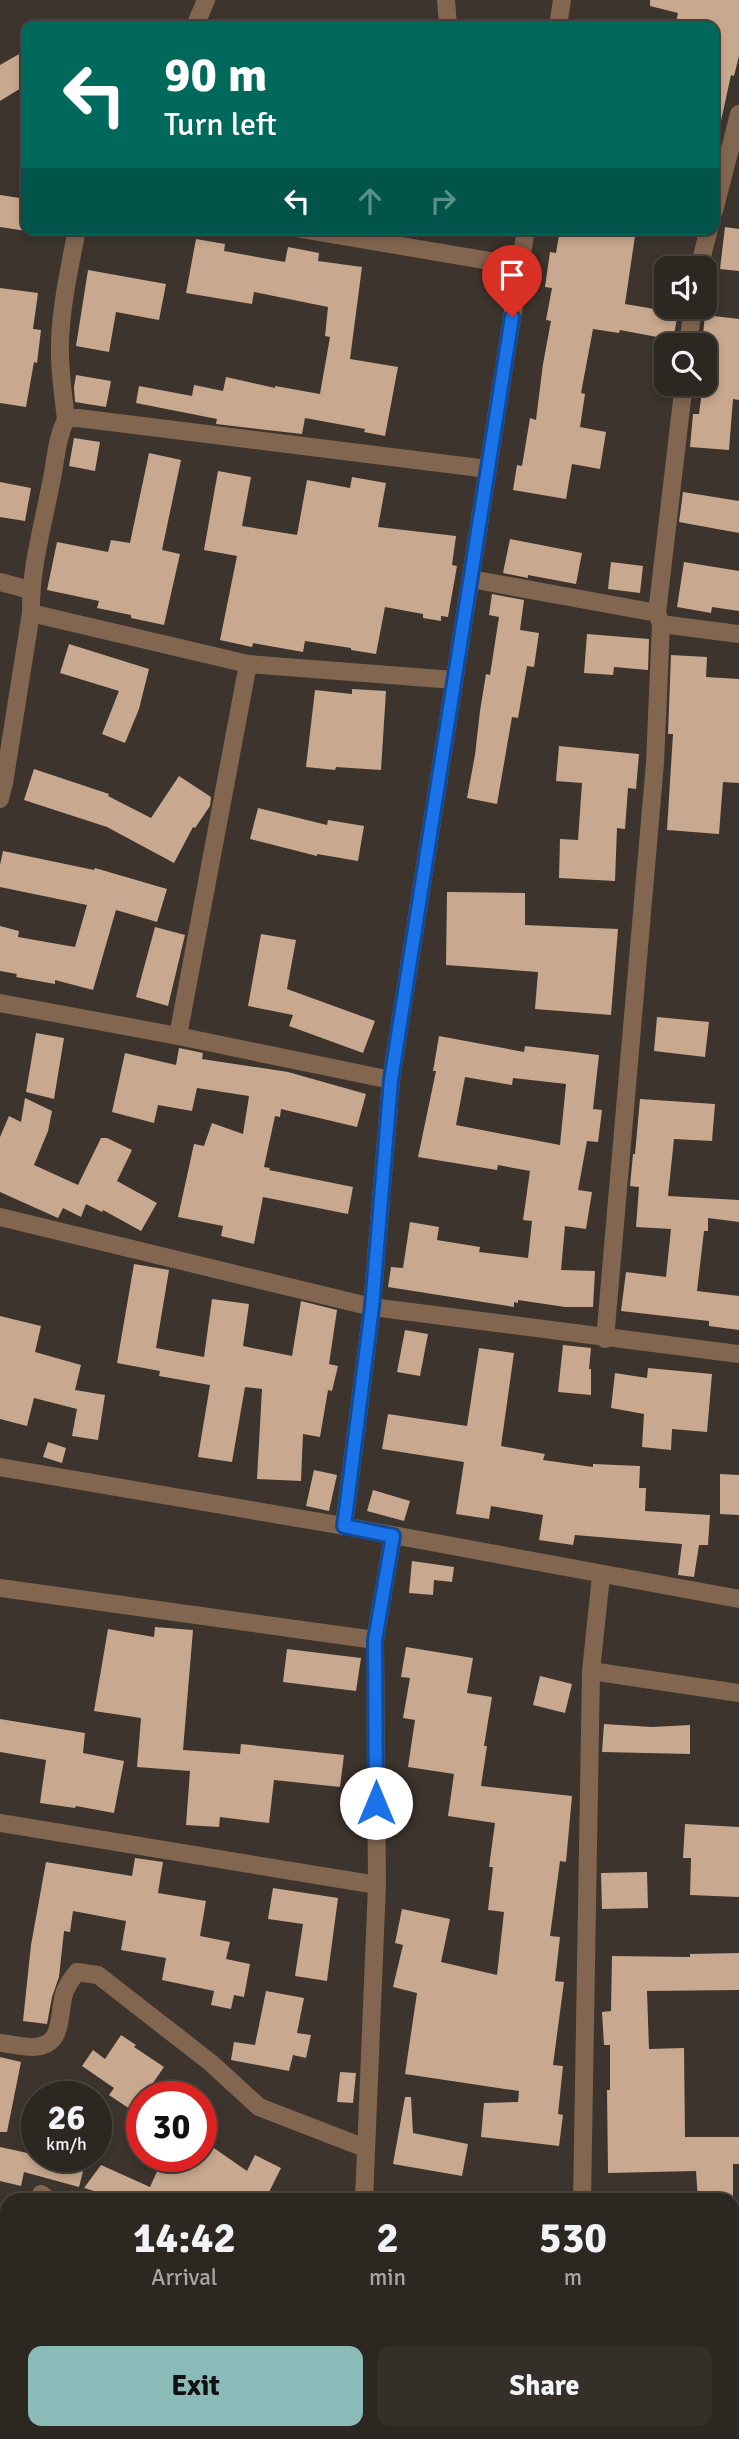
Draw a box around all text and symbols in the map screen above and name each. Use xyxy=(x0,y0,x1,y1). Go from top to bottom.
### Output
text: 90 m xyxy=(164,45,267,105)
icon: left xyxy=(49,49,140,140)
text: Turn left xyxy=(164,105,277,144)
icon: left xyxy=(278,182,316,220)
icon: ahead xyxy=(351,182,389,220)
icon: right xyxy=(424,182,462,220)
pin xyxy=(482,245,542,317)
icon: arrive xyxy=(493,256,531,294)
map controls xyxy=(654,256,717,396)
button: sound xyxy=(654,256,717,319)
button: search xyxy=(654,333,717,396)
position arrow xyxy=(339,1766,413,1840)
speed limit sign: 30 xyxy=(126,2081,217,2172)
text: 26 xyxy=(48,2096,85,2139)
text: km/h xyxy=(46,2133,87,2155)
text: 14:42 xyxy=(133,2213,236,2264)
text: 2 xyxy=(376,2213,399,2264)
text: 530 xyxy=(539,2213,607,2264)
text: Arrival xyxy=(151,2263,218,2292)
text: min xyxy=(369,2263,406,2292)
text: m xyxy=(564,2263,582,2292)
button: Exit xyxy=(28,2346,363,2426)
button: Share xyxy=(377,2346,712,2426)

